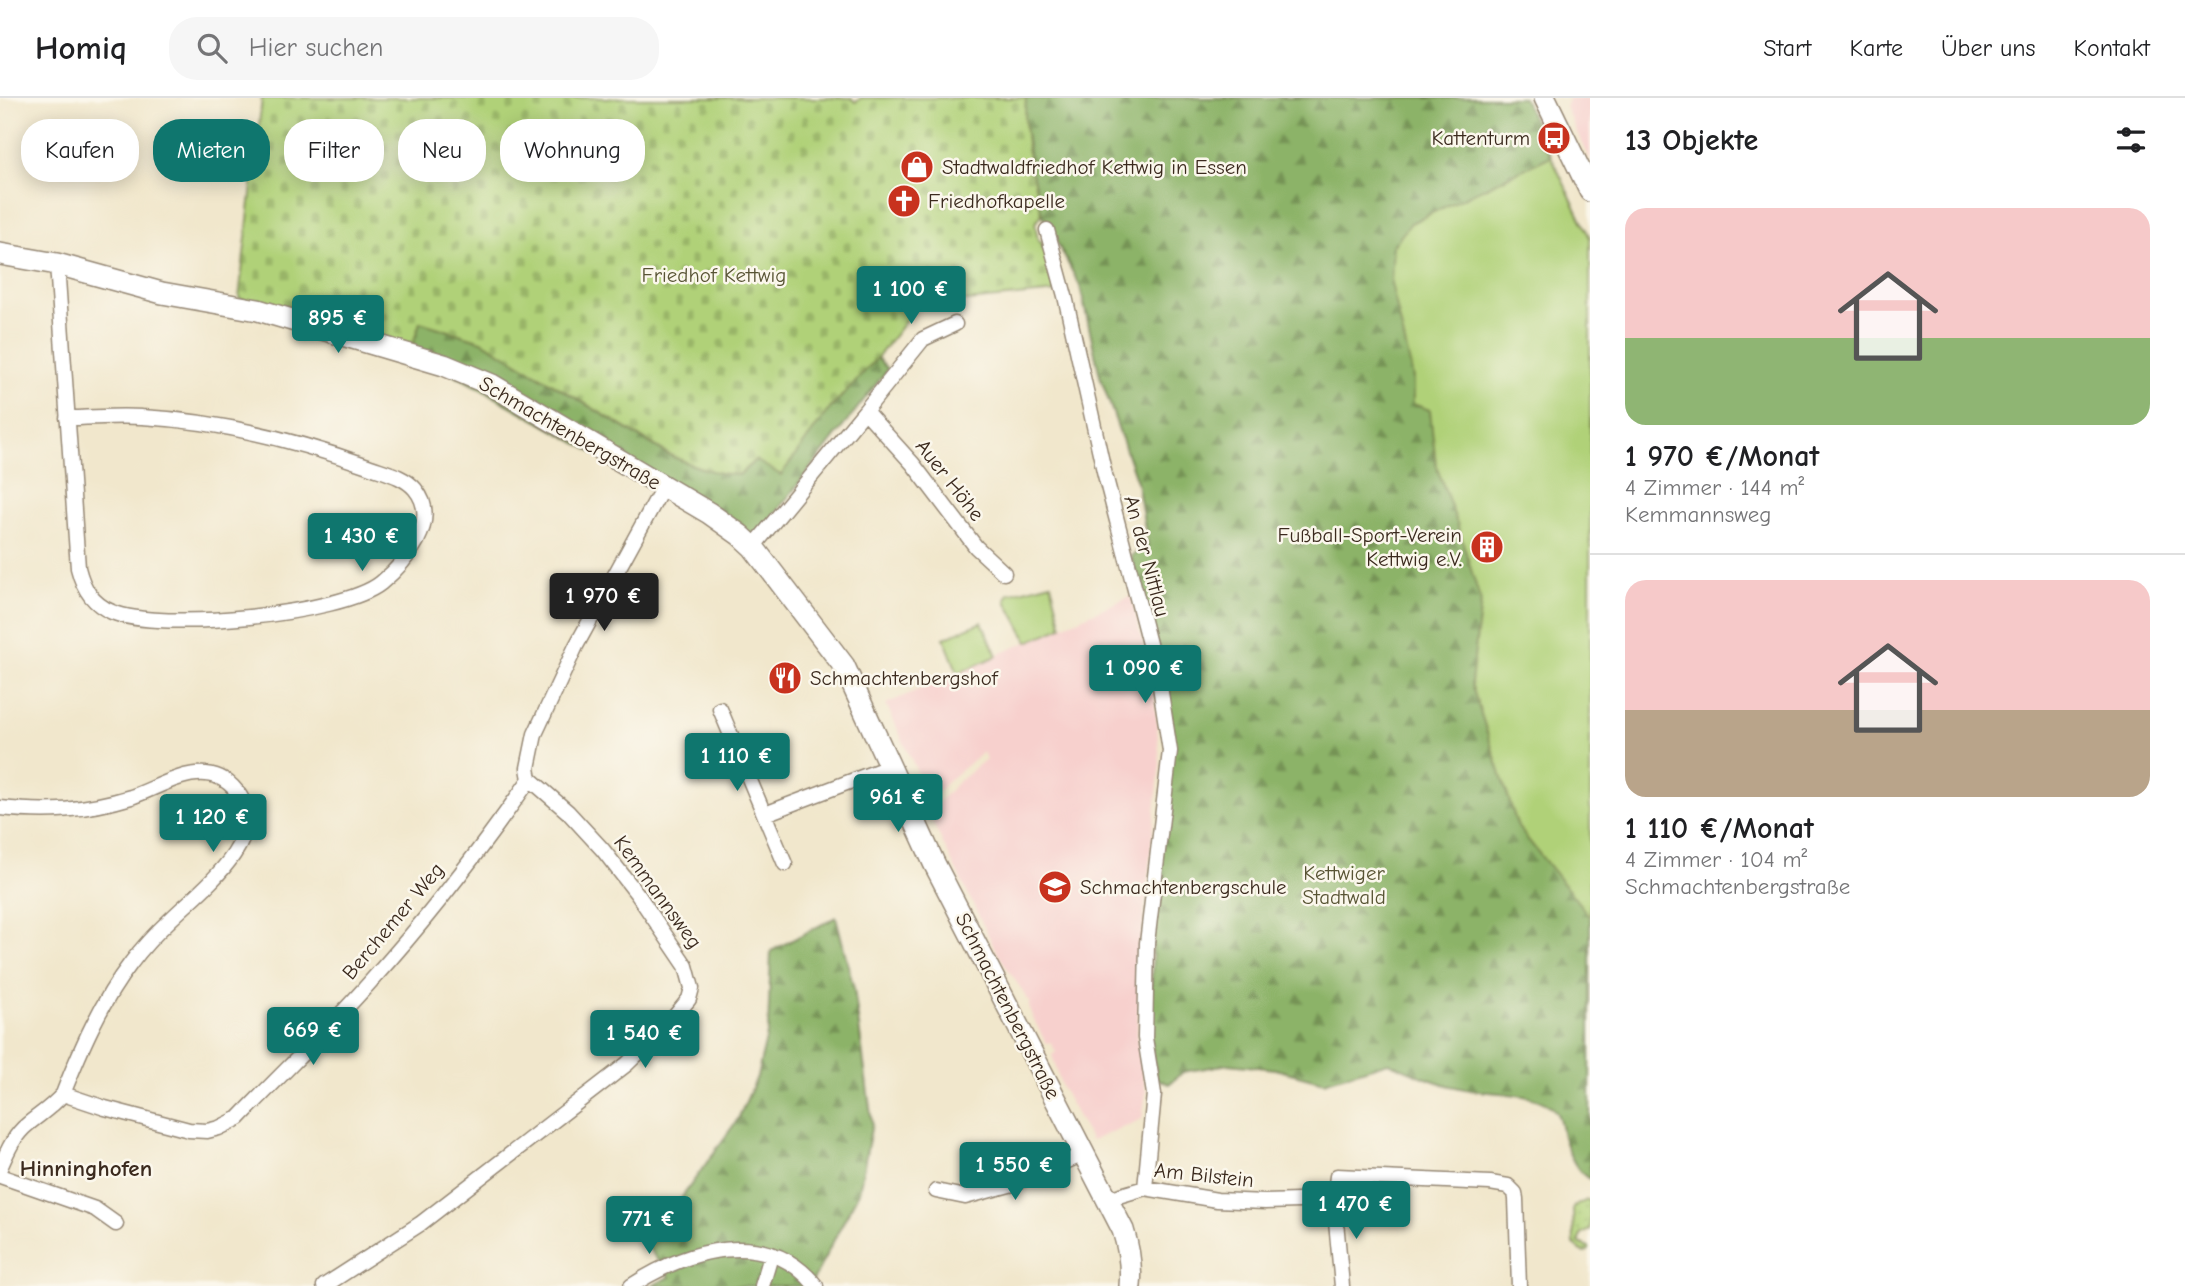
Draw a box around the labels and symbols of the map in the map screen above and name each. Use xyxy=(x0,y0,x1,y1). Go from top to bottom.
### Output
bus stop icon: Kattenturm xyxy=(1535,119,1573,157)
place label: Kattenturm xyxy=(1431,126,1530,150)
shop icon: Stadtwaldfriedhof Kettwig in Essen xyxy=(898,148,936,186)
place label: Stadtwaldfriedhof Kettwig in Essen xyxy=(942,155,1247,179)
church icon: Friedhofkapelle xyxy=(885,182,923,220)
place label: Friedhofkapelle xyxy=(928,189,1065,213)
park label: Friedhof Kettwig xyxy=(642,263,786,287)
pin: 1 100 € xyxy=(846,266,976,326)
pin: 895 € xyxy=(289,296,387,355)
street label: Schmachtenbergstraße xyxy=(475,371,665,495)
street label: Auer Höhe xyxy=(911,434,989,526)
street label: An der Nittlau xyxy=(1119,493,1175,619)
pin: 1 430 € xyxy=(297,514,427,573)
place label: Fußball-Sport-Verein Kettwig e.V. xyxy=(1277,523,1462,571)
building icon: Fußball-Sport-Verein Kettwig e.V. xyxy=(1468,528,1506,566)
pin: 1 970 € xyxy=(539,574,669,633)
pin: 1 090 € xyxy=(1080,646,1210,705)
restaurant icon: Schmachtenbergshof xyxy=(766,659,804,697)
place label: Schmachtenbergshof xyxy=(810,666,999,690)
pin: 1 110 € xyxy=(672,734,802,793)
pin: 961 € xyxy=(849,774,947,834)
pin: 1 120 € xyxy=(148,794,278,854)
street label: Kemmannsweg xyxy=(609,831,707,953)
street label: Berchemer Weg xyxy=(337,858,449,984)
park label: Kettwiger Stadtwald xyxy=(1302,861,1386,909)
school or university icon: Schmachtenbergschule xyxy=(1036,868,1074,906)
place label: Schmachtenbergschule xyxy=(1080,875,1287,899)
street label: Schmachtenbergstraße xyxy=(951,909,1065,1103)
pin: 669 € xyxy=(264,1007,362,1067)
pin: 1 540 € xyxy=(580,1010,710,1070)
pin: 1 550 € xyxy=(950,1142,1080,1202)
district label: Hinninghofen xyxy=(20,1155,152,1182)
street label: Am Bilstein xyxy=(1153,1158,1255,1192)
pin: 1 470 € xyxy=(1291,1182,1421,1241)
pin: 771 € xyxy=(600,1196,698,1256)

